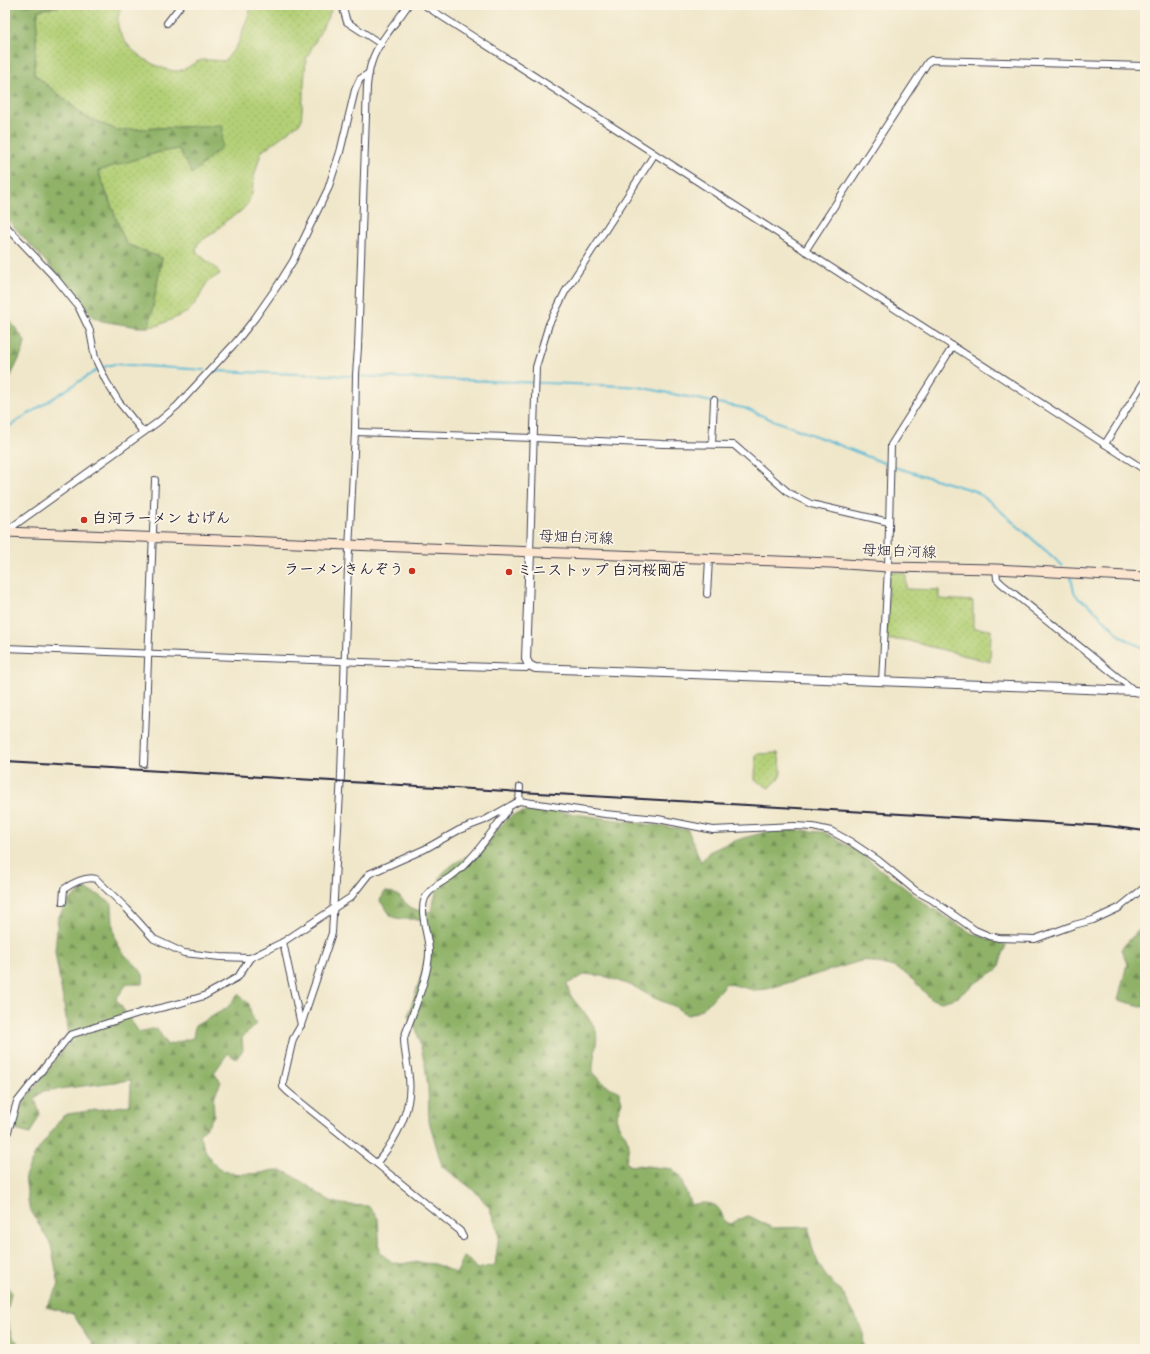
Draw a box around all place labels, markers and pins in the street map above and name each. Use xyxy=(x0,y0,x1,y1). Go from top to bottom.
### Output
place label: 白河ラーメン むげん xyxy=(92,510,231,529)
marker: 白河ラーメン むげん xyxy=(79,515,89,525)
place label: ラーメンきんぞう xyxy=(284,562,404,580)
place label: ミニストップ 白河桜岡店 xyxy=(517,562,687,581)
marker: ラーメンきんぞう xyxy=(407,566,417,576)
marker: ミニストップ 白河桜岡店 xyxy=(504,567,514,577)

